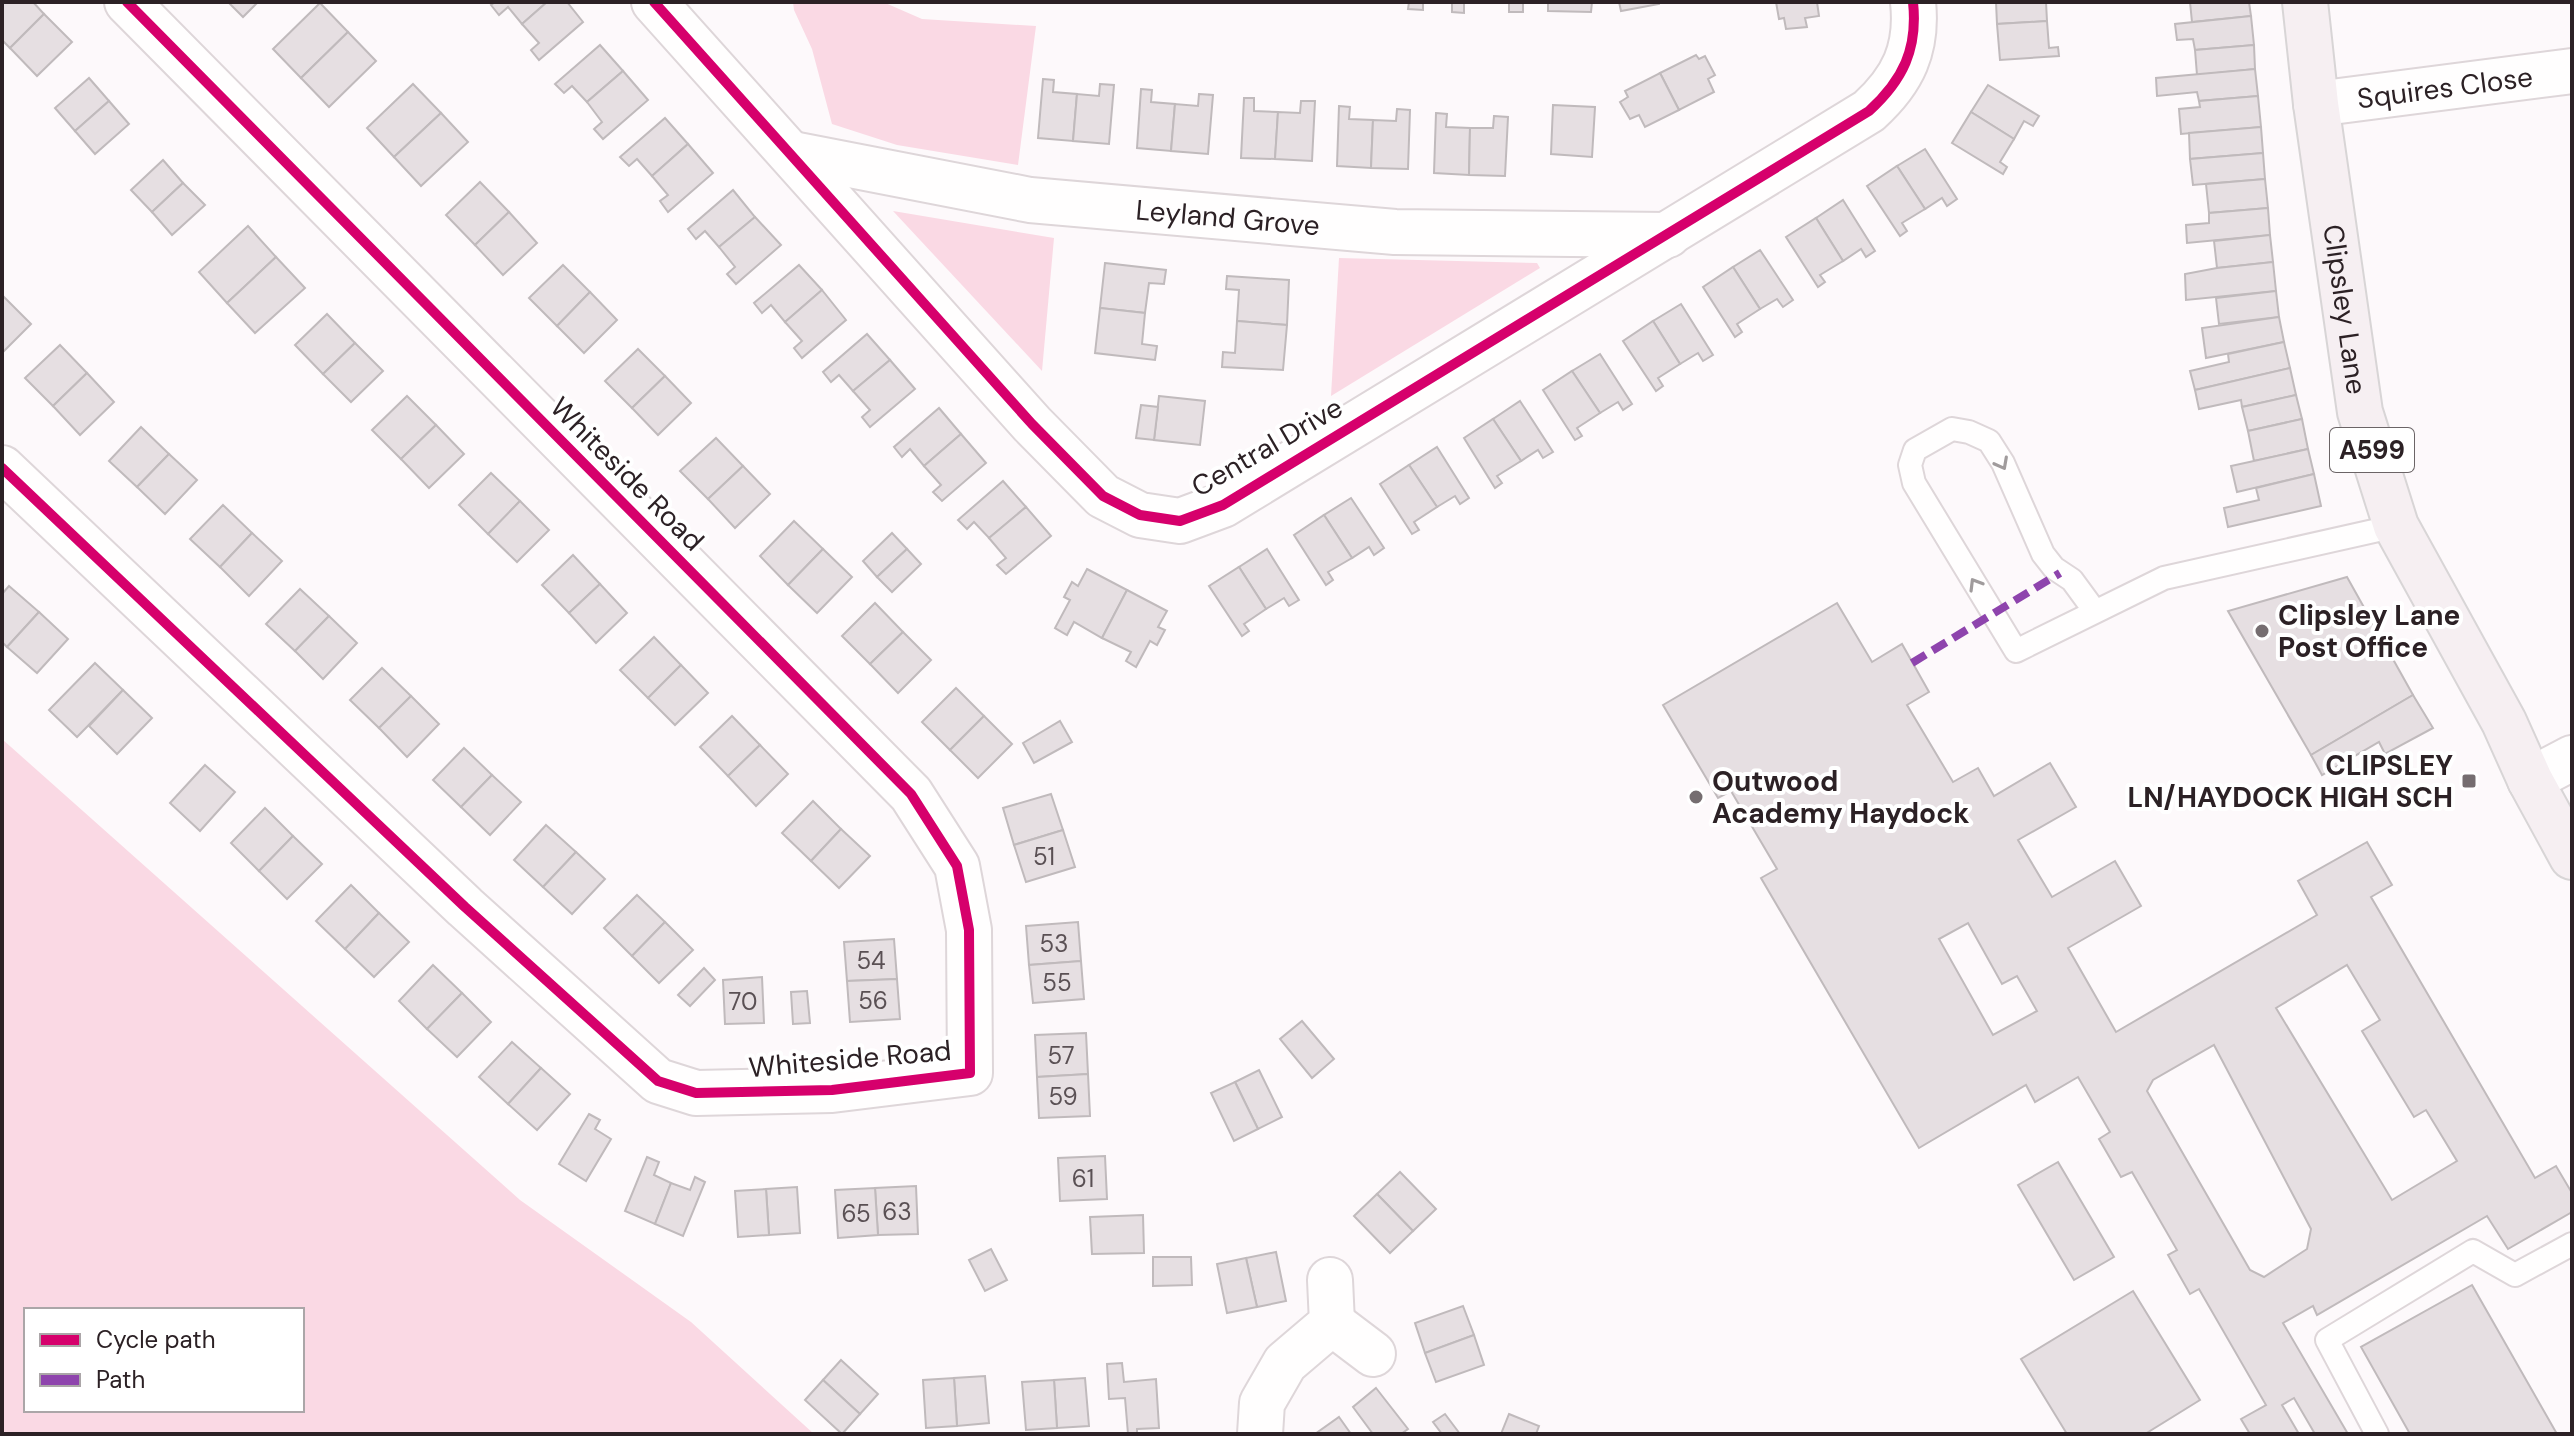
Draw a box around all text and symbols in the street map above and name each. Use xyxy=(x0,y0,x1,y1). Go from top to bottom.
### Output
street label: Squires Close xyxy=(2355,58,2535,117)
street label: Leyland Grove xyxy=(1134,191,1321,244)
street label: Clipsley Lane xyxy=(2315,222,2376,397)
street label: Whiteside Road xyxy=(542,389,712,559)
street label: Central Drive xyxy=(1185,389,1349,505)
road number: A599 xyxy=(2330,428,2414,472)
one-way arrow xyxy=(1992,455,2007,470)
one-way arrow xyxy=(1970,578,1985,593)
place label: Clipsley Lane Post Office xyxy=(2278,597,2460,666)
marker: Clipsley Lane Post Office xyxy=(2253,622,2271,640)
place label: CLIPSLEY LN/HAYDOCK HIGH SCH xyxy=(2128,747,2453,816)
place label: Outwood Academy Haydock xyxy=(1712,763,1969,832)
marker: CLIPSLEY LN/HAYDOCK HIGH SCH xyxy=(2460,772,2478,790)
marker: Outwood Academy Haydock xyxy=(1687,788,1705,806)
house number: 51 xyxy=(1033,841,1055,872)
house number: 53 xyxy=(1040,928,1068,959)
house number: 54 xyxy=(856,945,886,976)
house number: 55 xyxy=(1042,967,1072,998)
house number: 56 xyxy=(858,985,888,1016)
house number: 70 xyxy=(729,986,757,1017)
street label: Whiteside Road xyxy=(747,1032,953,1086)
house number: 57 xyxy=(1047,1040,1075,1071)
house number: 59 xyxy=(1048,1081,1078,1112)
house number: 61 xyxy=(1072,1163,1094,1194)
house number: 63 xyxy=(882,1196,912,1227)
house number: 65 xyxy=(841,1198,871,1229)
legend xyxy=(24,1308,304,1412)
text: Cycle path xyxy=(96,1324,215,1355)
text: Path xyxy=(96,1364,145,1395)

